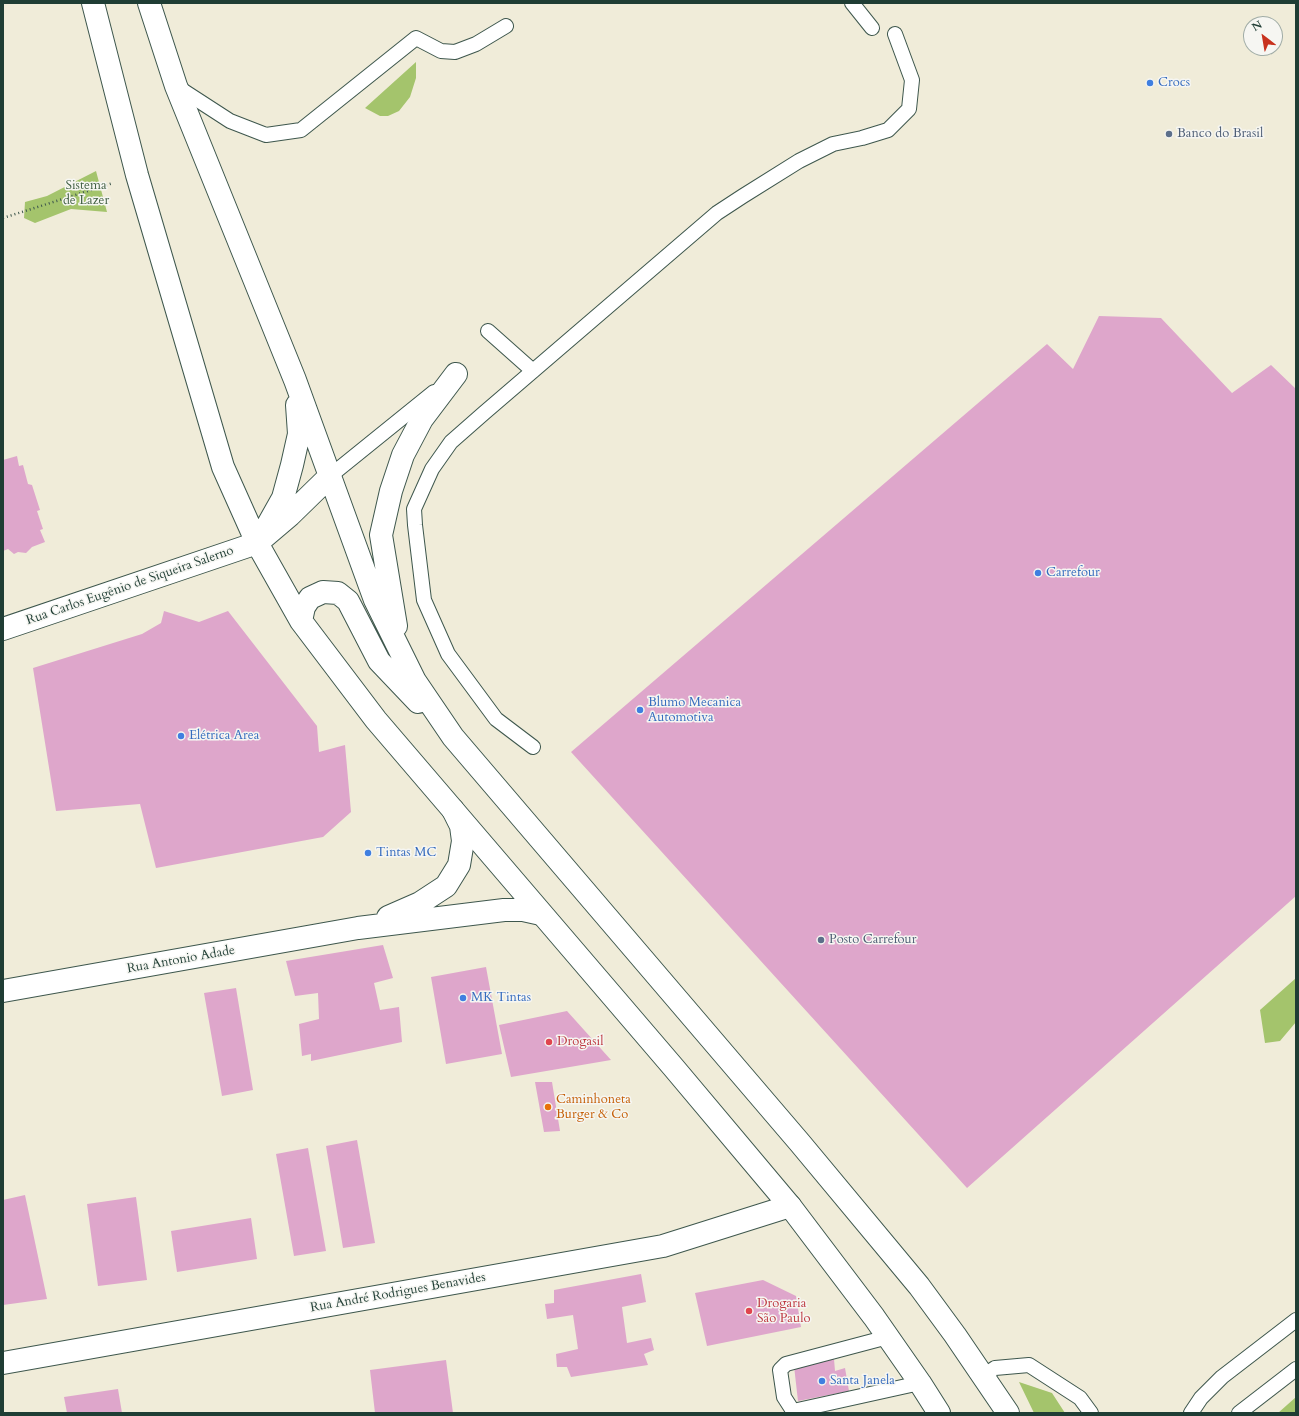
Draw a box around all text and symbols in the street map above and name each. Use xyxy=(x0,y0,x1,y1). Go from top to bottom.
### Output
north arrow xyxy=(1243,16,1283,56)
text: N xyxy=(1249,17,1265,35)
place label: Crocs xyxy=(1158,75,1190,91)
marker: Crocs xyxy=(1145,78,1155,88)
place label: Banco do Brasil xyxy=(1177,126,1263,142)
marker: Banco do Brasil xyxy=(1164,129,1174,139)
park label: Sistema de Lazer xyxy=(63,178,109,209)
street label: Rua Carlos Eugênio de Siqueira Salerno xyxy=(24,543,236,629)
place label: Carrefour xyxy=(1046,565,1100,581)
marker: Carrefour xyxy=(1033,568,1043,578)
place label: Blumo Mecanica Automotiva xyxy=(648,695,741,726)
marker: Blumo Mecanica Automotiva xyxy=(635,705,645,715)
place label: Elétrica Area xyxy=(189,728,259,744)
marker: Elétrica Area xyxy=(176,731,186,741)
place label: Tintas MC xyxy=(376,845,436,861)
marker: Tintas MC xyxy=(363,848,373,858)
place label: Posto Carrefour xyxy=(829,932,916,948)
marker: Posto Carrefour xyxy=(816,935,826,945)
street label: Rua Antonio Adade xyxy=(126,943,236,977)
place label: MK Tintas xyxy=(471,990,531,1006)
marker: MK Tintas xyxy=(458,993,468,1003)
place label: Drogasil xyxy=(557,1034,604,1050)
marker: Drogasil xyxy=(544,1037,554,1047)
place label: Caminhoneta Burger & Co xyxy=(556,1092,631,1123)
marker: Caminhoneta Burger & Co xyxy=(543,1102,553,1112)
street label: Rua André Rodrigues Benavides xyxy=(309,1270,487,1316)
place label: Drogaria São Paulo xyxy=(757,1296,810,1327)
marker: Drogaria São Paulo xyxy=(744,1306,754,1316)
place label: Santa Janela xyxy=(830,1373,895,1389)
marker: Santa Janela xyxy=(817,1376,827,1386)

